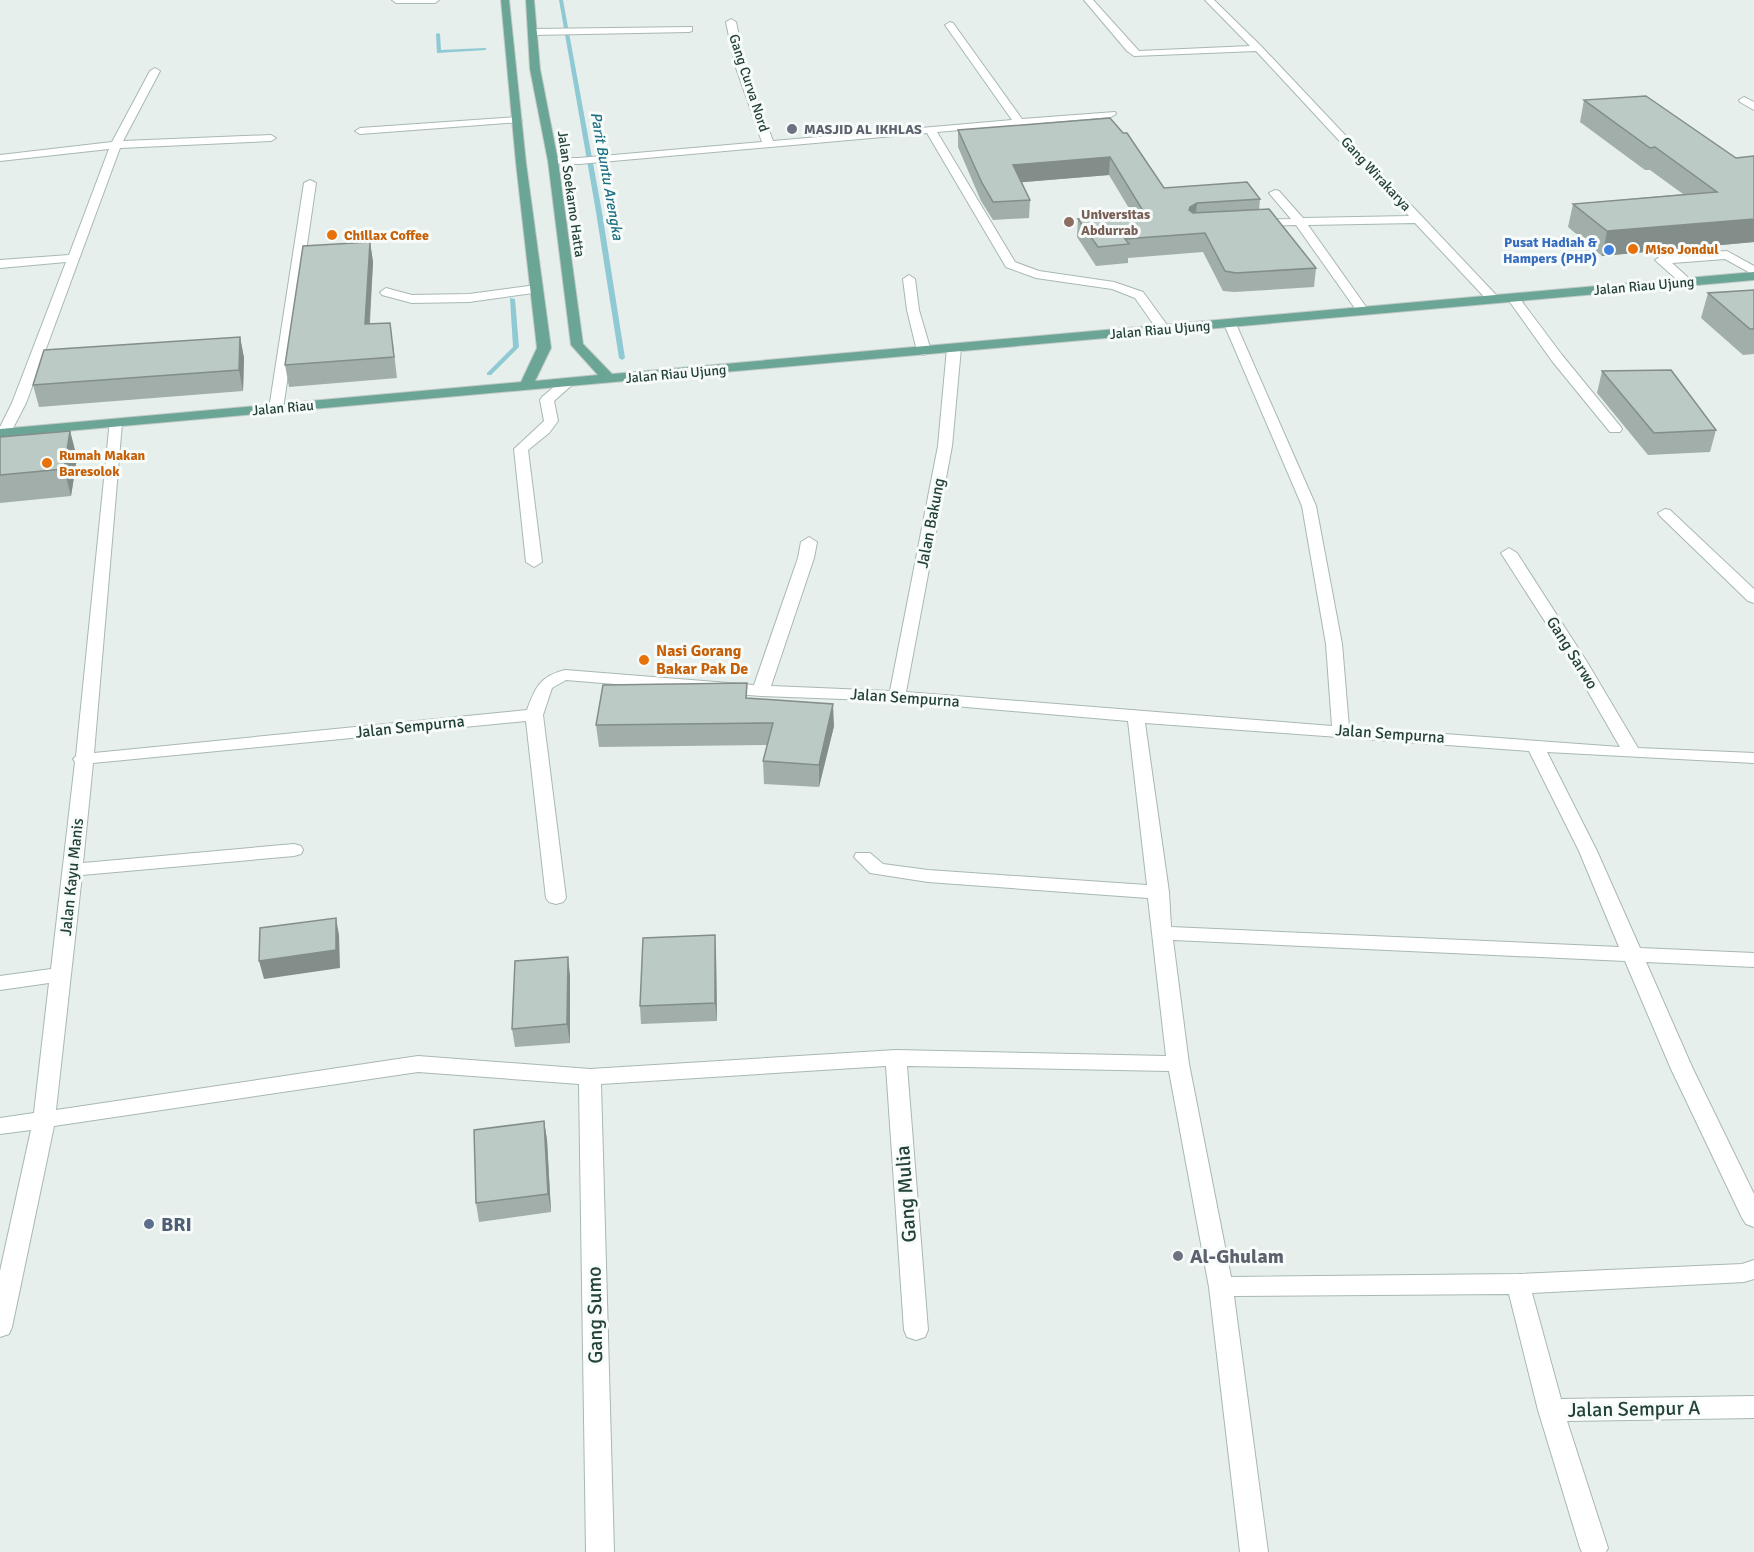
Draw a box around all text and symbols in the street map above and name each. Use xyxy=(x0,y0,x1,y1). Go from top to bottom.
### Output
street label: Gang Curva Nord xyxy=(725,32,773,134)
water label: Parit Buntu Arengka xyxy=(587,111,627,242)
place label: MASJID AL IKHLAS xyxy=(804,121,922,138)
marker: MASJID AL IKHLAS xyxy=(785,122,799,136)
street label: Jalan Soekarno Hatta xyxy=(554,130,588,258)
street label: Gang Wirakarya xyxy=(1337,133,1415,215)
place label: Universitas Abdurrab xyxy=(1081,206,1150,239)
marker: Universitas Abdurrab xyxy=(1062,215,1076,229)
place label: Chillax Coffee xyxy=(344,227,429,244)
marker: Chillax Coffee xyxy=(325,228,339,242)
place label: Pusat Hadiah & Hampers (PHP) xyxy=(1503,234,1598,267)
place label: Miso Jondul xyxy=(1645,241,1719,258)
marker: Miso Jondul xyxy=(1626,242,1640,256)
marker: Pusat Hadiah & Hampers (PHP) xyxy=(1602,243,1616,257)
street label: Jalan Riau Ujung xyxy=(1593,273,1695,299)
street label: Jalan Riau Ujung xyxy=(1109,317,1211,343)
street label: Jalan Riau Ujung xyxy=(625,361,727,387)
street label: Jalan Riau xyxy=(251,397,315,419)
place label: Rumah Makan Baresolok xyxy=(59,447,146,480)
marker: Rumah Makan Baresolok xyxy=(40,456,54,470)
street label: Jalan Bakung xyxy=(912,476,950,570)
street label: Gang Sarwo xyxy=(1542,613,1602,693)
place label: Nasi Gorang Bakar Pak De xyxy=(656,641,748,679)
marker: Nasi Gorang Bakar Pak De xyxy=(637,653,651,667)
street label: Jalan Sempurna xyxy=(850,684,960,712)
street label: Jalan Sempurna xyxy=(354,711,466,743)
street label: Jalan Sempurna xyxy=(1335,720,1445,748)
street label: Jalan Kayu Manis xyxy=(56,817,88,937)
street label: Gang Mulia xyxy=(890,1145,922,1243)
place label: BRI xyxy=(161,1212,192,1237)
marker: BRI xyxy=(142,1217,156,1231)
place label: Al-Ghulam xyxy=(1190,1244,1284,1269)
marker: Al-Ghulam xyxy=(1171,1249,1185,1263)
street label: Gang Sumo xyxy=(582,1266,608,1364)
street label: Jalan Sempur A xyxy=(1568,1395,1700,1423)

